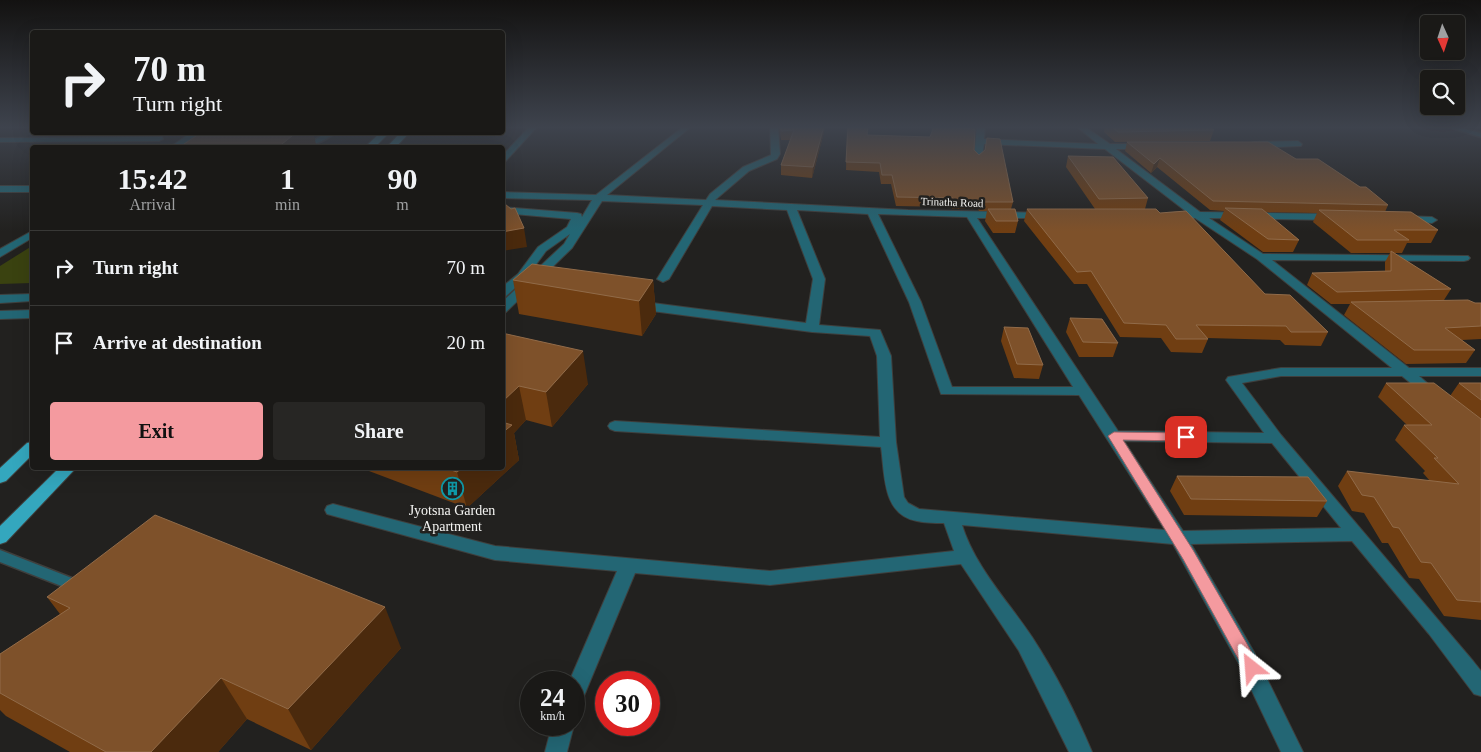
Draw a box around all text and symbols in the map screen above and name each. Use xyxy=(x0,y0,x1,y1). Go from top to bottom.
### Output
north arrow xyxy=(1420,15,1465,60)
map controls xyxy=(1420,15,1465,115)
icon: right xyxy=(50,50,115,115)
text: 70 m xyxy=(133,50,206,89)
button: search xyxy=(1420,70,1465,115)
text: Turn right xyxy=(133,91,222,116)
text: 15:42 xyxy=(118,162,188,195)
text: 1 xyxy=(280,162,295,195)
text: 90 xyxy=(387,162,417,195)
street label: Trinatha Road xyxy=(920,195,984,209)
text: Arrival xyxy=(129,196,176,213)
text: min xyxy=(275,196,300,213)
text: m xyxy=(396,196,409,213)
icon: right xyxy=(50,254,78,282)
text: Turn right xyxy=(93,257,178,278)
text: 70 m xyxy=(446,257,485,278)
icon: arrive xyxy=(50,329,78,357)
text: Arrive at destination xyxy=(93,332,262,353)
text: 20 m xyxy=(446,332,485,353)
button: Exit xyxy=(50,402,263,460)
button: Share xyxy=(273,402,485,460)
pin xyxy=(1165,416,1207,458)
icon: arrive xyxy=(1172,423,1200,451)
building icon: Jyotsna Garden Apartment xyxy=(440,476,464,500)
place label: Jyotsna Garden Apartment xyxy=(409,503,495,534)
position arrow xyxy=(1225,641,1277,693)
speed limit sign: 30 xyxy=(595,671,660,736)
text: 24 xyxy=(540,684,565,711)
text: km/h xyxy=(540,709,565,723)

